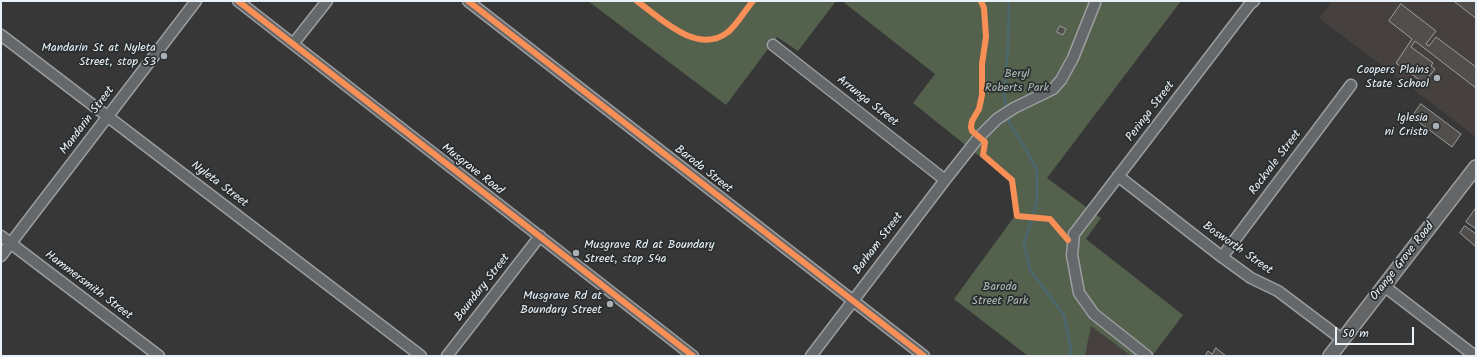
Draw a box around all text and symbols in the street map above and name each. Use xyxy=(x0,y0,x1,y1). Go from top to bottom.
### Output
place label: Mandarin St at Nyleta Street, stop 53 xyxy=(42,42,156,70)
marker: Mandarin St at Nyleta Street, stop 53 xyxy=(159,51,169,61)
place label: Coopers Plains State School xyxy=(1356,64,1429,92)
park label: Beryl Roberts Park xyxy=(985,68,1049,96)
marker: Coopers Plains State School xyxy=(1432,73,1442,83)
street label: Arrunga Street xyxy=(833,74,901,130)
street label: Peringa Street xyxy=(1124,79,1178,145)
street label: Mandarin Street xyxy=(58,84,118,158)
place label: Iglesia ni Cristo xyxy=(1385,112,1428,140)
marker: Iglesia ni Cristo xyxy=(1431,121,1441,131)
street label: Rockvale Street xyxy=(1247,128,1305,198)
street label: Musgrave Road xyxy=(438,141,506,199)
street label: Baroda Street xyxy=(671,143,735,197)
street label: Nyleta Street xyxy=(188,159,250,211)
street label: Barham Street xyxy=(851,210,907,278)
street label: Bosworth Street xyxy=(1199,220,1275,278)
street label: Orange Grove Road xyxy=(1368,220,1438,304)
place label: Musgrave Rd at Boundary Street, stop 54a xyxy=(584,239,714,267)
street label: Hammersmith Street xyxy=(41,248,135,324)
marker: Musgrave Rd at Boundary Street, stop 54a xyxy=(571,248,581,258)
street label: Boundary Street xyxy=(452,251,514,325)
park label: Baroda Street Park xyxy=(972,281,1028,309)
place label: Musgrave Rd at Boundary Street xyxy=(520,290,602,318)
marker: Musgrave Rd at Boundary Street xyxy=(605,299,615,309)
scale bar xyxy=(1337,319,1416,345)
text: 50 m xyxy=(1342,324,1369,343)

